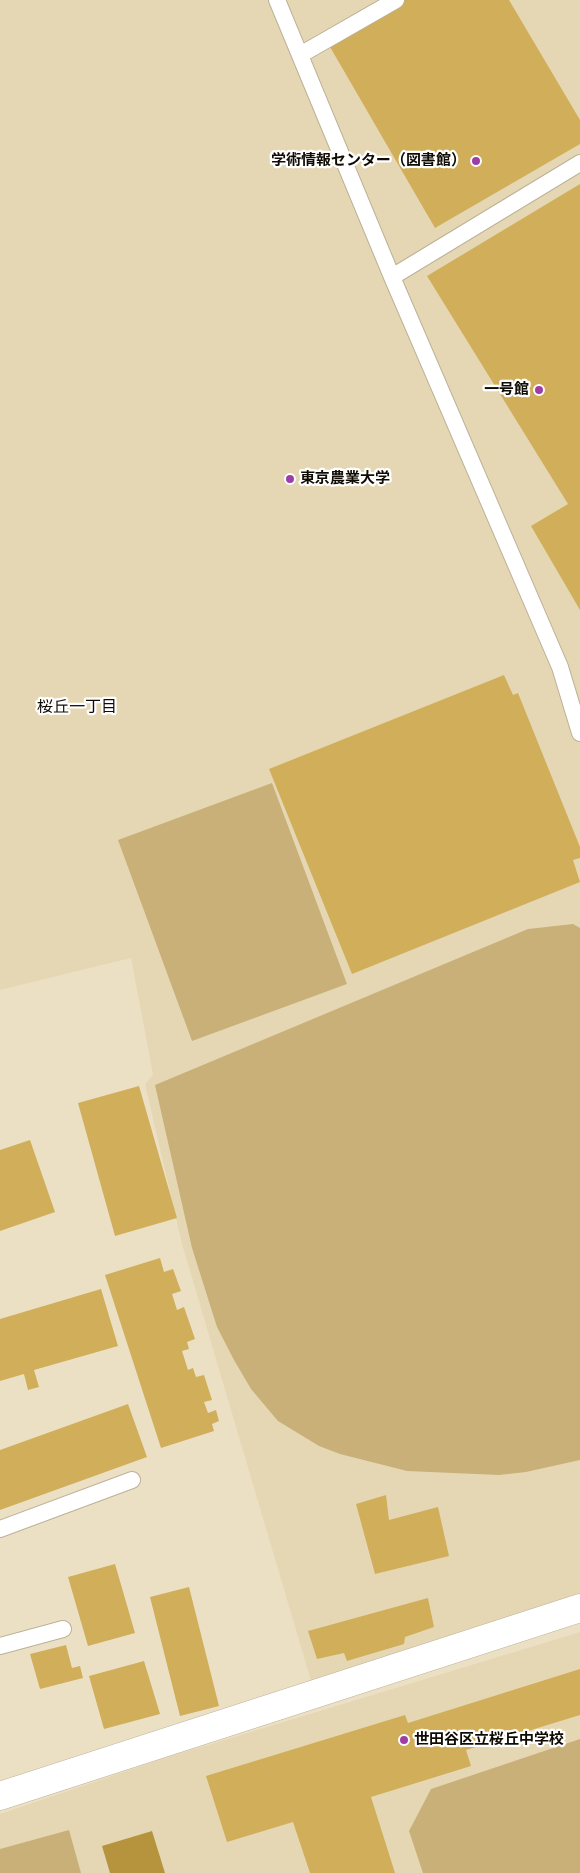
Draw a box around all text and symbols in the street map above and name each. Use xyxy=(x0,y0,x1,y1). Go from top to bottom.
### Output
place label: 学術情報センター（図書館） xyxy=(271,152,466,170)
marker: 学術情報センター（図書館） xyxy=(470,155,482,167)
place label: 一号館 xyxy=(484,381,529,399)
marker: 一号館 xyxy=(533,384,545,396)
place label: 東京農業大学 xyxy=(300,470,390,488)
marker: 東京農業大学 xyxy=(284,473,296,485)
district label: 桜丘一丁目 xyxy=(37,697,117,717)
place label: 世田谷区立桜丘中学校 xyxy=(414,1731,564,1749)
marker: 世田谷区立桜丘中学校 xyxy=(398,1734,410,1746)

